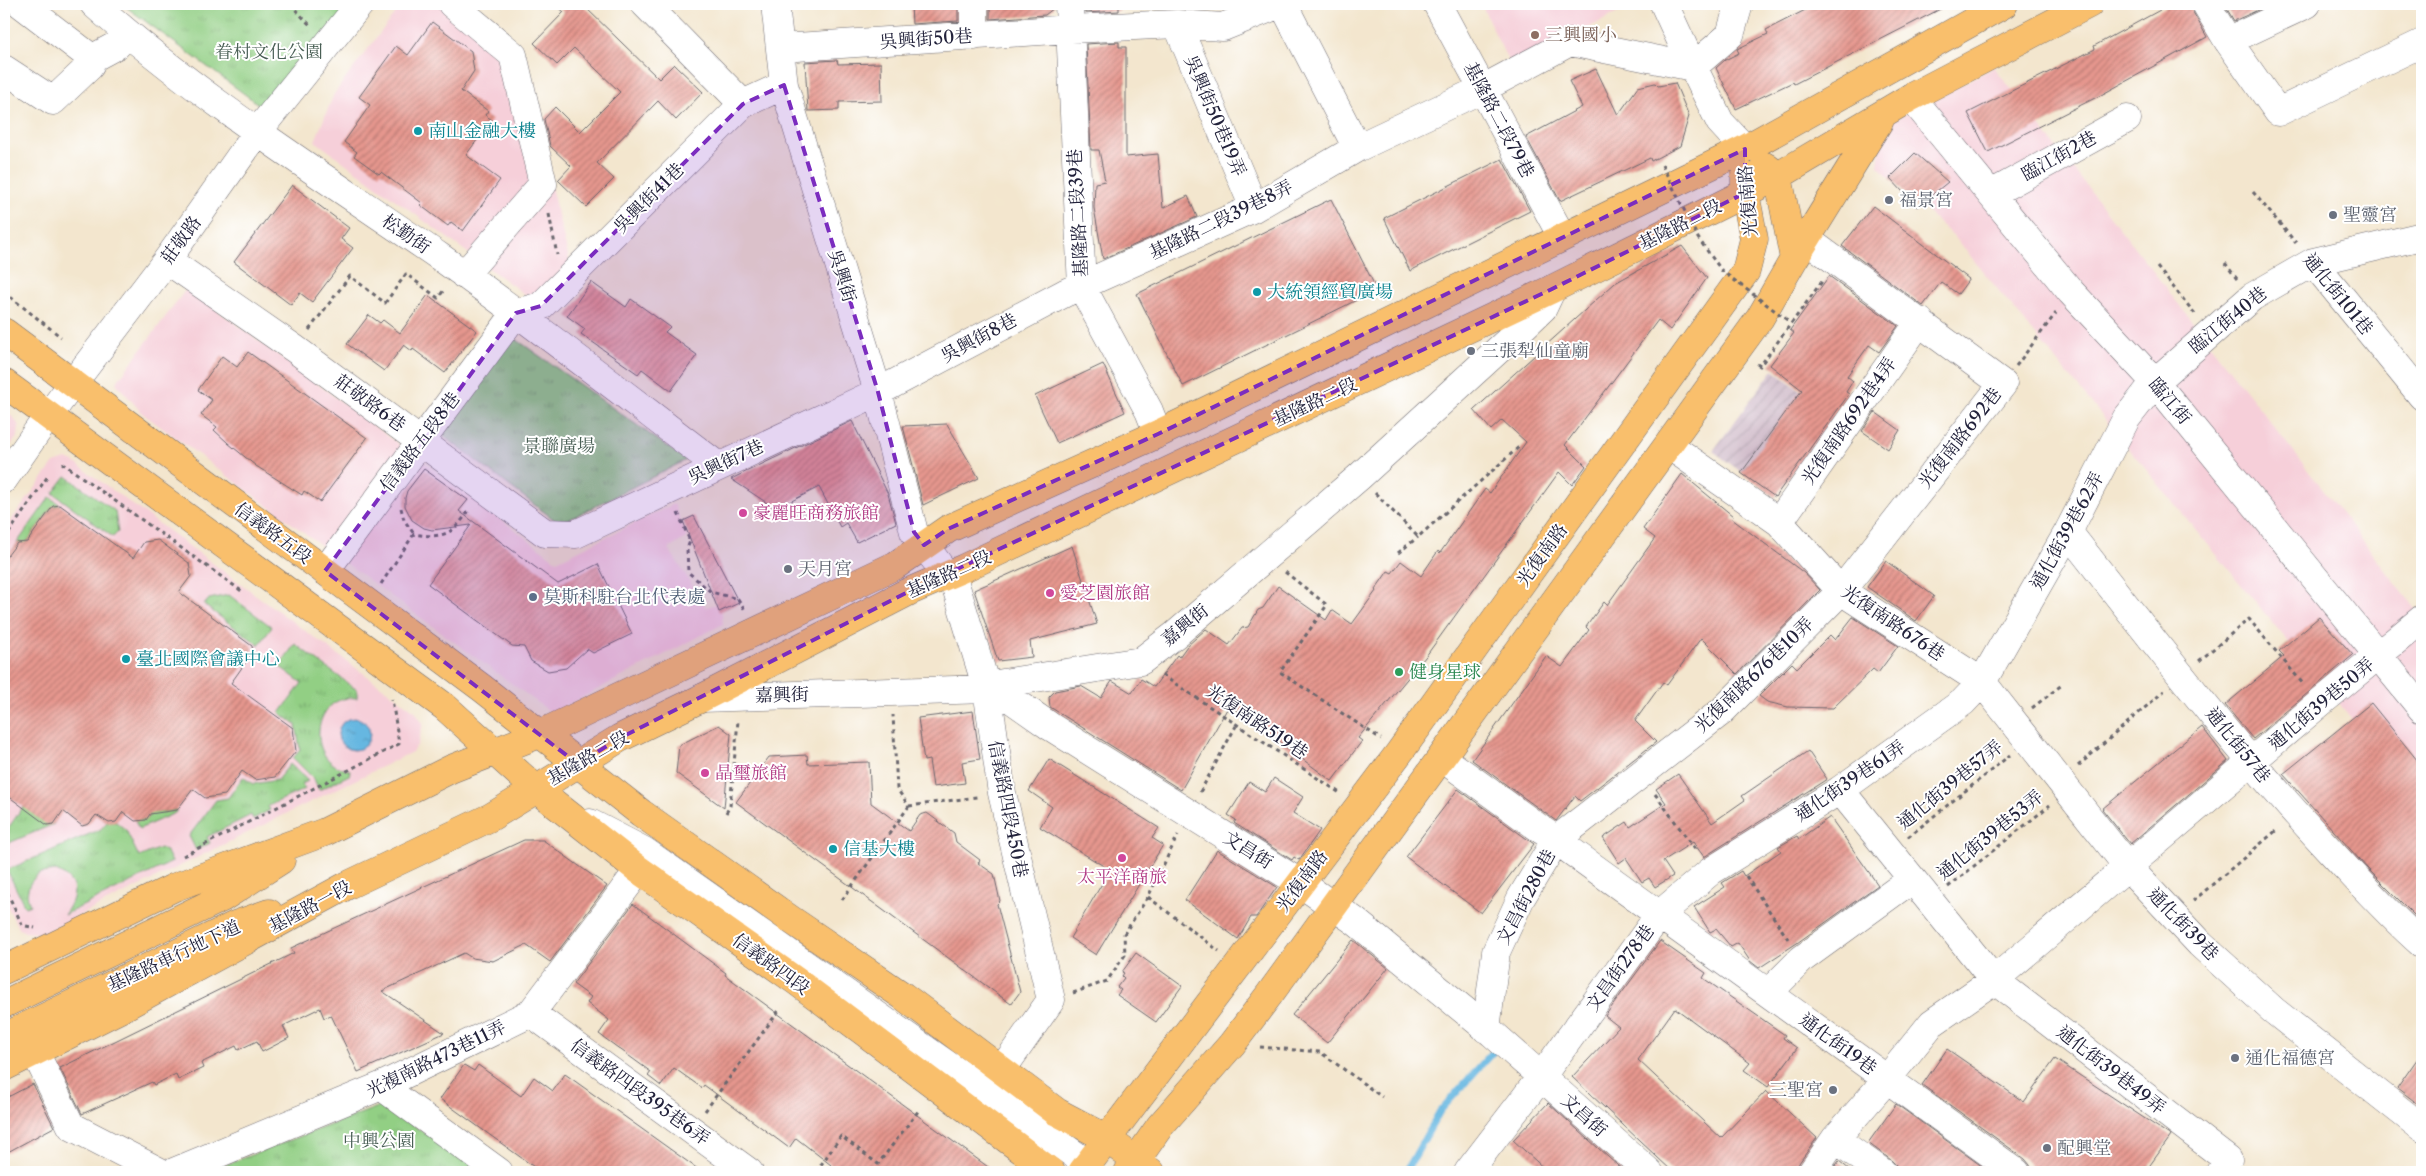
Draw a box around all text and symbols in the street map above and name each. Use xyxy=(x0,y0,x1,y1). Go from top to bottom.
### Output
place label: 三興國小 xyxy=(1545,24,1617,46)
street label: 吳興街50巷 xyxy=(879,25,973,53)
marker: 三興國小 xyxy=(1529,29,1541,41)
park label: 眷村文化公園 xyxy=(215,41,323,63)
street label: 吳興街50巷19弄 xyxy=(1180,52,1250,180)
street label: 基隆路二段79巷 xyxy=(1459,59,1539,181)
place label: 南山金融大樓 xyxy=(428,120,536,142)
marker: 南山金融大樓 xyxy=(412,125,424,137)
street label: 臨江街2巷 xyxy=(2018,126,2100,186)
street label: 基隆路二段39巷 xyxy=(1064,148,1092,278)
street label: 吳興街41巷 xyxy=(609,158,689,238)
street label: 光復南路 xyxy=(1734,164,1762,238)
street label: 基隆路二段39巷8弄 xyxy=(1146,176,1296,264)
place label: 福景宮 xyxy=(1899,189,1953,211)
marker: 福景宮 xyxy=(1883,194,1895,206)
street label: 基隆路二段 xyxy=(1635,195,1725,255)
place label: 聖靈宮 xyxy=(2343,204,2397,226)
marker: 聖靈宮 xyxy=(2327,209,2339,221)
street label: 松勤街 xyxy=(378,210,434,258)
street label: 莊敬路 xyxy=(156,212,206,268)
street label: 吳興街 xyxy=(824,247,860,305)
street label: 通化街101巷 xyxy=(2298,249,2378,339)
place label: 大統領經貿廣場 xyxy=(1267,281,1393,303)
street label: 臨江街40巷 xyxy=(2185,282,2271,358)
marker: 大統領經貿廣場 xyxy=(1251,286,1263,298)
street label: 吳興街8巷 xyxy=(937,309,1021,367)
place label: 三張犁仙童廟 xyxy=(1481,340,1589,362)
marker: 三張犁仙童廟 xyxy=(1465,345,1477,357)
street label: 光復南路692巷4弄 xyxy=(1797,353,1901,489)
street label: 莊敬路6巷 xyxy=(330,370,410,436)
street label: 基隆路二段 xyxy=(1270,373,1360,431)
street label: 臨江街 xyxy=(2144,373,2196,429)
street label: 光復南路692巷 xyxy=(1914,383,2006,493)
street label: 信義路五段8巷 xyxy=(376,388,464,496)
park label: 景聯廣場 xyxy=(523,435,595,457)
street label: 吳興街7巷 xyxy=(685,435,767,489)
street label: 通化街39巷62弄 xyxy=(2026,468,2108,594)
street label: 信義路五段 xyxy=(230,498,316,568)
place label: 豪麗旺商務旅館 xyxy=(753,502,879,524)
marker: 豪麗旺商務旅館 xyxy=(737,507,749,519)
street label: 光復南路 xyxy=(1512,519,1572,591)
street label: 基隆路二段 xyxy=(903,546,995,602)
place label: 天月宮 xyxy=(798,558,852,580)
marker: 天月宮 xyxy=(782,563,794,575)
street label: 光復南路676巷 xyxy=(1837,581,1949,665)
place label: 愛芝園旅館 xyxy=(1060,582,1150,604)
place label: 莫斯科駐台北代表處 xyxy=(543,586,705,608)
marker: 愛芝園旅館 xyxy=(1044,587,1056,599)
marker: 莫斯科駐台北代表處 xyxy=(527,591,539,603)
street label: 嘉興街 xyxy=(1157,599,1213,651)
street label: 光復南路676巷10弄 xyxy=(1690,613,1818,737)
place label: 臺北國際會議中心 xyxy=(136,648,280,670)
marker: 臺北國際會議中心 xyxy=(120,653,132,665)
street label: 通化街39巷50弄 xyxy=(2264,653,2378,755)
place label: 健身星球 xyxy=(1409,661,1481,683)
marker: 健身星球 xyxy=(1393,666,1405,678)
street label: 光復南路519巷 xyxy=(1202,680,1312,764)
street label: 嘉興街 xyxy=(755,684,809,706)
street label: 通化街57巷 xyxy=(2201,703,2275,787)
street label: 基隆路二段 xyxy=(544,726,632,790)
street label: 通化街39巷61弄 xyxy=(1791,736,1909,826)
street label: 通化街39巷57弄 xyxy=(1893,736,2007,834)
street label: 信義路四段450巷 xyxy=(984,738,1032,880)
place label: 晶璽旅館 xyxy=(715,762,787,784)
marker: 晶璽旅館 xyxy=(699,767,711,779)
street label: 通化街39巷53弄 xyxy=(1933,786,2047,884)
street label: 文昌街 xyxy=(1219,826,1277,874)
place label: 信基大樓 xyxy=(843,838,915,860)
marker: 信基大樓 xyxy=(827,843,839,855)
street label: 光復南路 xyxy=(1272,846,1332,916)
street label: 文昌街280巷 xyxy=(1492,846,1560,948)
marker: 太平洋商旅 xyxy=(1116,852,1128,864)
place label: 太平洋商旅 xyxy=(1077,866,1167,888)
street label: 基隆路一段 xyxy=(265,876,355,938)
street label: 通化街39巷 xyxy=(2143,883,2223,965)
street label: 基隆路車行地下道 xyxy=(104,916,244,996)
street label: 文昌街278巷 xyxy=(1581,920,1659,1016)
street label: 信義路四段 xyxy=(728,929,814,999)
street label: 通化街19巷 xyxy=(1795,1009,1881,1079)
street label: 光複南路473巷11弄 xyxy=(363,1016,509,1102)
street label: 通化街39巷49弄 xyxy=(2052,1021,2170,1119)
street label: 信義路四段395巷6弄 xyxy=(566,1034,714,1150)
place label: 通化福德宮 xyxy=(2245,1047,2335,1069)
marker: 通化福德宮 xyxy=(2229,1052,2241,1064)
place label: 三聖宮 xyxy=(1769,1079,1823,1101)
marker: 三聖宮 xyxy=(1827,1084,1839,1096)
street label: 文昌街 xyxy=(1557,1089,1611,1141)
park label: 中興公園 xyxy=(343,1130,415,1152)
place label: 配興堂 xyxy=(2057,1137,2111,1159)
marker: 配興堂 xyxy=(2041,1142,2053,1154)

